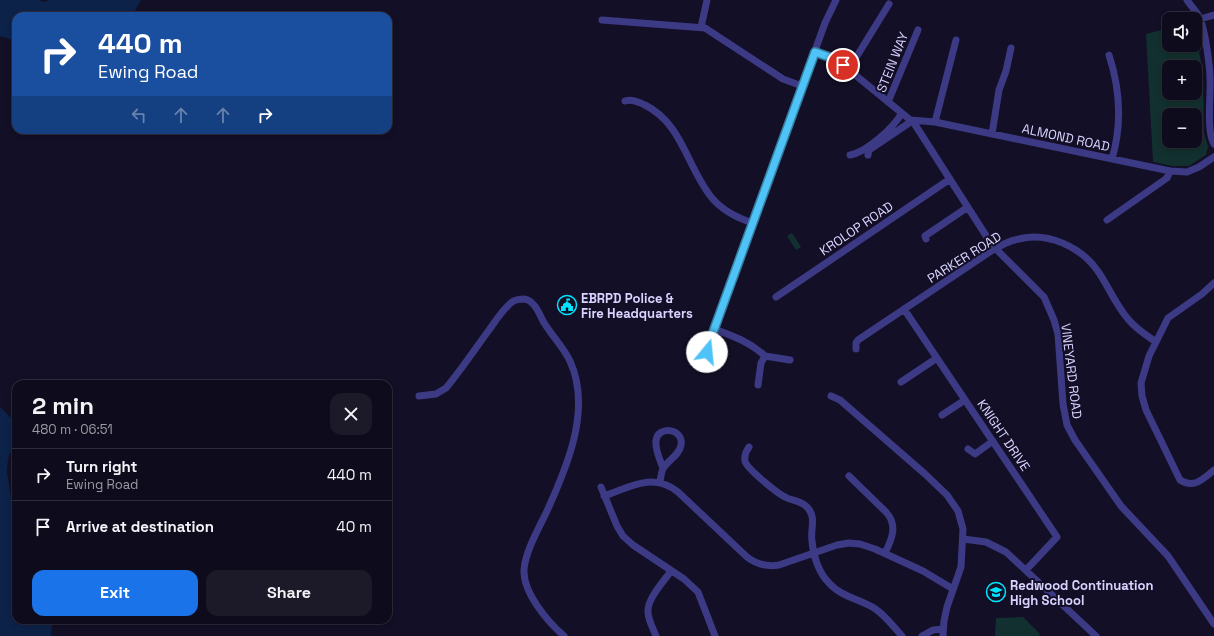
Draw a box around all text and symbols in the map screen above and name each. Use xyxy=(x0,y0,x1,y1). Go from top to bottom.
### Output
map controls xyxy=(1162,12,1202,148)
button: sound xyxy=(1162,12,1202,52)
text: 440 m xyxy=(98,25,183,61)
icon: right xyxy=(32,28,84,80)
street label: STEIN WAY xyxy=(873,29,912,95)
pin xyxy=(826,48,860,82)
icon: arrive xyxy=(832,54,854,76)
text: Ewing Road xyxy=(98,60,198,83)
button: + xyxy=(1162,60,1202,100)
icon: left xyxy=(128,104,150,126)
icon: ahead xyxy=(170,104,192,126)
icon: ahead xyxy=(212,104,234,126)
icon: right xyxy=(254,104,276,126)
button: − xyxy=(1162,108,1202,148)
street label: ALMOND ROAD xyxy=(1020,120,1111,155)
street label: KROLOP ROAD xyxy=(816,198,896,259)
street label: PARKER ROAD xyxy=(924,228,1004,287)
place label: EBRPD Police & Fire Headquarters xyxy=(581,290,693,322)
public building icon: EBRPD Police & Fire Headquarters xyxy=(556,294,578,316)
street label: VINEYARD ROAD xyxy=(1057,322,1086,420)
position arrow xyxy=(686,331,728,373)
text: 2 min xyxy=(32,390,94,421)
button: close xyxy=(330,393,372,435)
street label: KNIGHT DRIVE xyxy=(973,396,1034,474)
text: 480 m · 06:51 xyxy=(32,421,113,438)
text: Turn right xyxy=(66,457,137,476)
icon: right xyxy=(32,464,54,486)
text: 440 m xyxy=(327,465,372,484)
text: Ewing Road xyxy=(66,476,138,493)
icon: arrive xyxy=(32,516,54,538)
text: Arrive at destination xyxy=(66,517,214,536)
text: 40 m xyxy=(336,517,372,536)
button: Exit xyxy=(32,570,198,616)
button: Share xyxy=(206,570,372,616)
place label: Redwood Continuation High School xyxy=(1010,577,1154,609)
school or university icon: Redwood Continuation High School xyxy=(985,581,1007,603)

